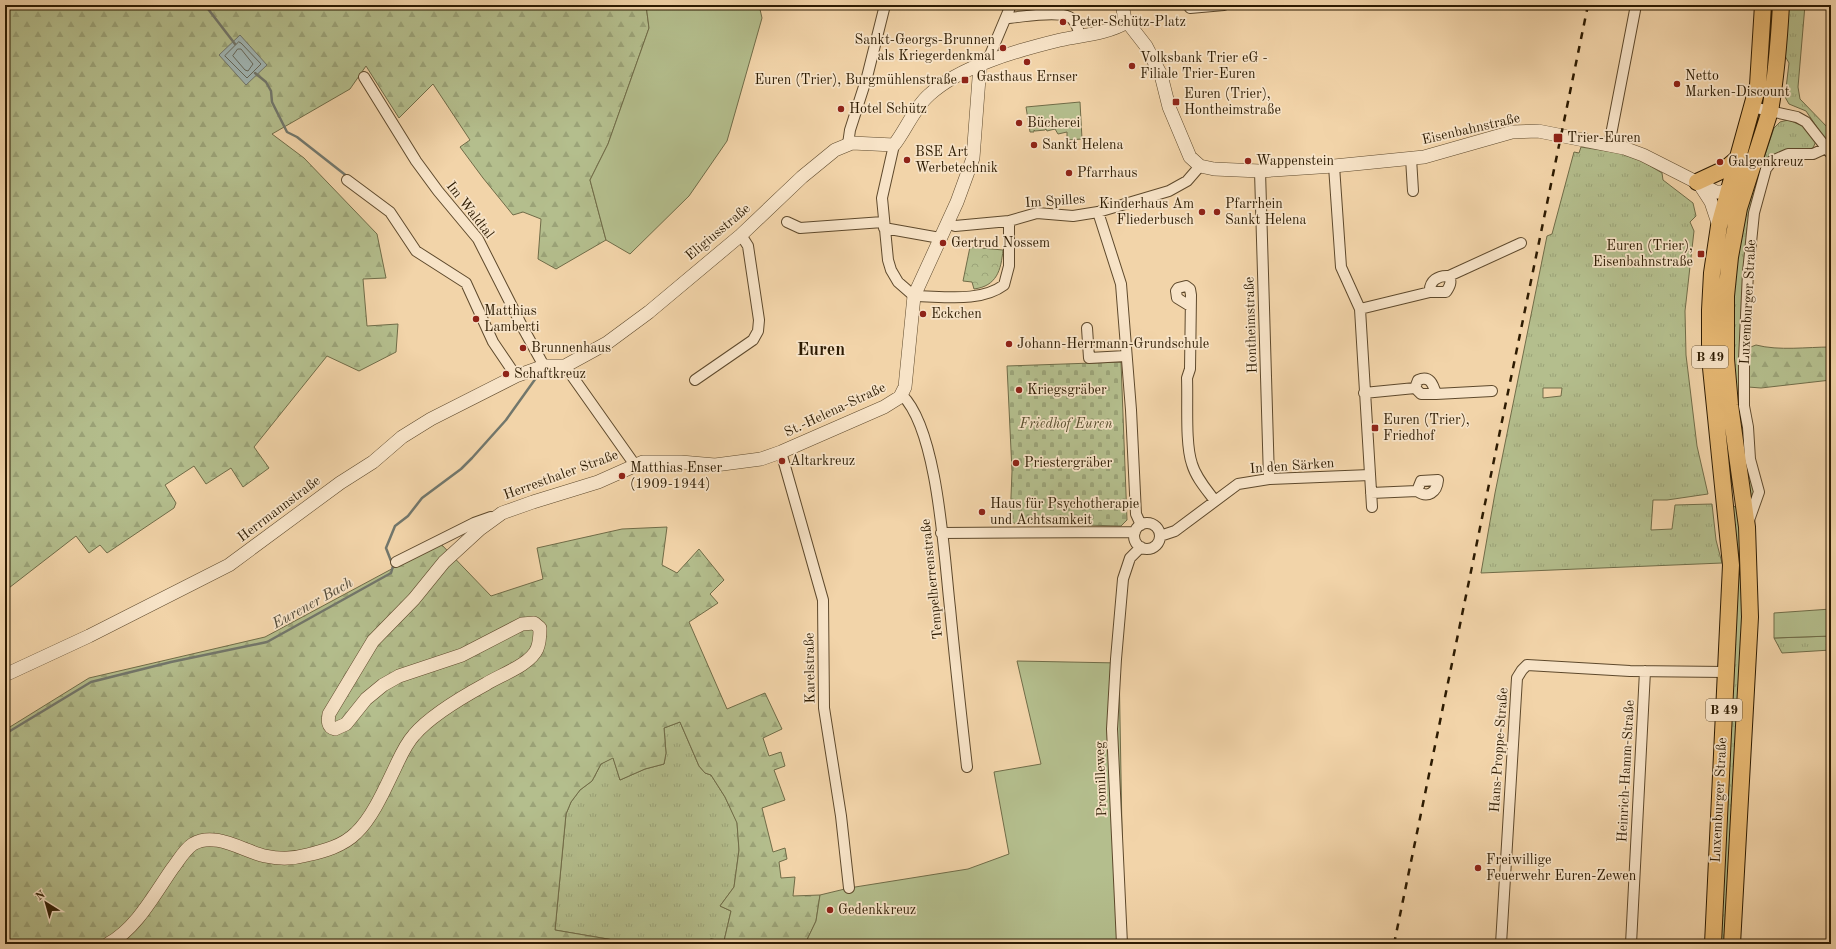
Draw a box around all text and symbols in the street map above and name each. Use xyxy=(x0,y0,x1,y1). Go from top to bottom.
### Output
place label: Peter-Schütz-Platz xyxy=(1071,15,1186,29)
marker: Peter-Schütz-Platz xyxy=(1058,17,1068,27)
place label: Sankt-Georgs-Brunnen als Kriegerdenkmal xyxy=(854,33,995,63)
marker: Sankt-Georgs-Brunnen als Kriegerdenkmal xyxy=(998,43,1008,53)
place label: Volksbank Trier eG - Filiale Trier-Euren xyxy=(1140,51,1268,81)
marker: Gasthaus Ernser xyxy=(1022,57,1032,67)
marker: Volksbank Trier eG - Filiale Trier-Euren xyxy=(1127,61,1137,71)
place label: Netto Marken-Discount xyxy=(1685,69,1790,99)
place label: Gasthaus Ernser xyxy=(976,70,1078,84)
place label: Euren (Trier), Burgmühlenstraße xyxy=(754,73,957,87)
marker: Euren (Trier), Burgmühlenstraße xyxy=(960,75,970,85)
marker: Netto Marken-Discount xyxy=(1672,79,1682,89)
place label: Euren (Trier), Hontheimstraße xyxy=(1184,87,1281,117)
marker: Euren (Trier), Hontheimstraße xyxy=(1171,97,1181,107)
place label: Hotel Schütz xyxy=(849,102,927,116)
marker: Hotel Schütz xyxy=(836,104,846,114)
street label: Eisenbahnstraße xyxy=(1421,111,1521,147)
place label: Bücherei xyxy=(1027,116,1080,130)
marker: Bücherei xyxy=(1014,118,1024,128)
place label: Trier-Euren xyxy=(1567,131,1641,145)
marker: Trier-Euren xyxy=(1552,132,1564,144)
place label: Sankt Helena xyxy=(1042,138,1124,152)
marker: Sankt Helena xyxy=(1029,140,1039,150)
place label: BSE Art Werbetechnik xyxy=(915,145,998,175)
place label: Wappenstein xyxy=(1256,154,1334,168)
marker: BSE Art Werbetechnik xyxy=(902,155,912,165)
place label: Galgenkreuz xyxy=(1728,155,1803,169)
marker: Wappenstein xyxy=(1243,156,1253,166)
marker: Galgenkreuz xyxy=(1715,157,1725,167)
place label: Pfarrhaus xyxy=(1077,166,1138,180)
marker: Pfarrhaus xyxy=(1064,168,1074,178)
street label: Im Waldtal xyxy=(444,179,497,241)
street label: Im Spilles xyxy=(1024,192,1086,210)
place label: Kinderhaus Am Fliederbusch xyxy=(1099,197,1194,227)
place label: Pfarrhein Sankt Helena xyxy=(1225,197,1307,227)
street label: Eligiusstraße xyxy=(683,201,753,263)
marker: Kinderhaus Am Fliederbusch xyxy=(1197,207,1207,217)
marker: Pfarrhein Sankt Helena xyxy=(1212,207,1222,217)
place label: Gertrud Nossem xyxy=(951,236,1050,250)
marker: Gertrud Nossem xyxy=(938,238,948,248)
place label: Euren (Trier), Eisenbahnstraße xyxy=(1593,239,1693,269)
street label: Luxemburger Straße xyxy=(1738,239,1758,365)
marker: Euren (Trier), Eisenbahnstraße xyxy=(1696,249,1706,259)
street label: Hontheimstraße xyxy=(1242,276,1260,374)
place label: Matthias Lamberti xyxy=(484,304,540,334)
place label: Eckchen xyxy=(931,307,982,321)
marker: Eckchen xyxy=(918,309,928,319)
marker: Matthias Lamberti xyxy=(471,314,481,324)
place label: Johann-Herrmann-Grundschule xyxy=(1017,337,1209,351)
marker: Johann-Herrmann-Grundschule xyxy=(1004,339,1014,349)
place label: Brunnenhaus xyxy=(531,341,611,355)
district label: Euren xyxy=(797,341,845,359)
marker: Brunnenhaus xyxy=(518,343,528,353)
road number: B 49 xyxy=(1692,346,1728,368)
place label: Schaftkreuz xyxy=(514,367,586,381)
marker: Schaftkreuz xyxy=(501,369,511,379)
street label: St.-Helena-Straße xyxy=(782,380,888,440)
place label: Kriegsgräber xyxy=(1027,383,1107,397)
marker: Kriegsgräber xyxy=(1014,385,1024,395)
place label: Euren (Trier), Friedhof xyxy=(1383,413,1470,443)
park label: Friedhof Euren xyxy=(1019,417,1113,432)
marker: Euren (Trier), Friedhof xyxy=(1370,423,1380,433)
street label: Herresthaler Straße xyxy=(502,448,620,502)
place label: Altarkreuz xyxy=(790,454,855,468)
marker: Altarkreuz xyxy=(777,456,787,466)
place label: Priestergräber xyxy=(1024,456,1112,470)
street label: In den Särken xyxy=(1249,456,1335,476)
marker: Priestergräber xyxy=(1011,458,1021,468)
place label: Matthias Enser (1909-1944) xyxy=(630,461,722,491)
marker: Matthias Enser (1909-1944) xyxy=(617,471,627,481)
street label: Herrmannstraße xyxy=(235,473,323,545)
place label: Haus für Psychotherapie und Achtsamkeit xyxy=(990,497,1139,527)
marker: Haus für Psychotherapie und Achtsamkeit xyxy=(977,507,987,517)
street label: Tempelherrenstraße xyxy=(919,518,945,640)
water label: Eurener Bach xyxy=(269,576,356,633)
street label: Karelstraße xyxy=(802,632,818,704)
street label: Hans-Proppe-Straße xyxy=(1488,687,1510,813)
street label: Heinrich-Hamm-Straße xyxy=(1615,699,1637,843)
road number: B 49 xyxy=(1706,699,1742,721)
street label: Luxemburger Straße xyxy=(1709,737,1729,863)
street label: Promilleweg xyxy=(1093,741,1109,817)
place label: Freiwillige Feuerwehr Euren-Zewen xyxy=(1486,853,1637,883)
marker: Freiwillige Feuerwehr Euren-Zewen xyxy=(1473,863,1483,873)
north arrow xyxy=(26,883,66,923)
text: N xyxy=(34,889,48,903)
place label: Gedenkkreuz xyxy=(838,903,916,917)
marker: Gedenkkreuz xyxy=(825,905,835,915)

